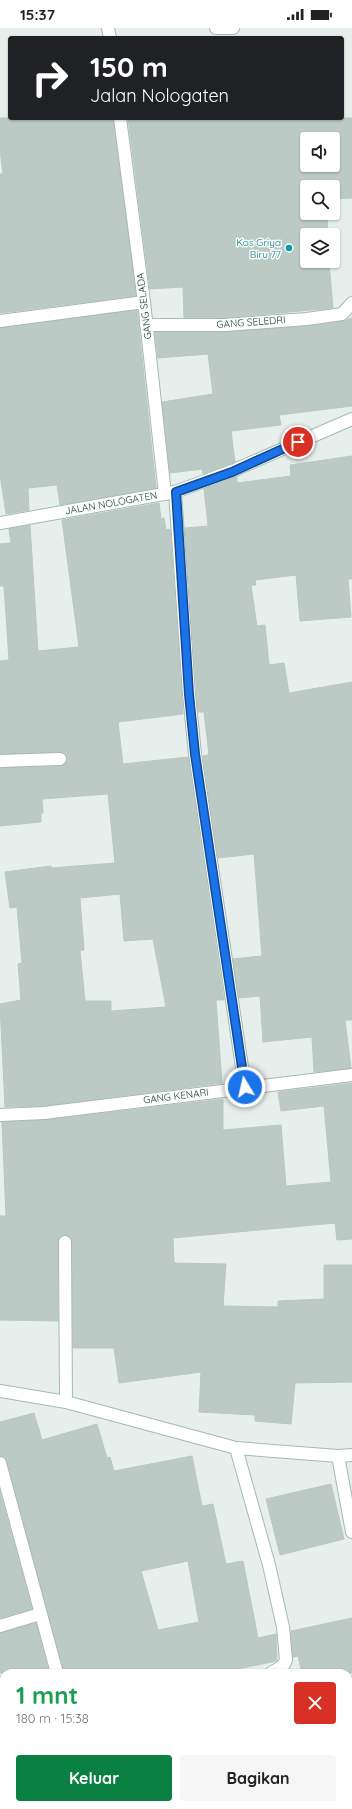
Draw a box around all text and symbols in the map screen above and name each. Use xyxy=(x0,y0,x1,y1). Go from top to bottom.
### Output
text: 15:37 xyxy=(20,5,55,24)
text: 150 m xyxy=(90,49,168,84)
icon: right xyxy=(24,52,76,104)
text: Jalan Nologaten xyxy=(90,84,229,107)
map controls xyxy=(300,132,340,268)
button: sound xyxy=(300,132,340,172)
button: search xyxy=(300,180,340,220)
button: layers xyxy=(300,228,340,268)
place label: Kos Griya Biru 77 xyxy=(236,236,281,261)
marker: Kos Griya Biru 77 xyxy=(284,243,294,253)
street label: GANG SELADA xyxy=(133,271,155,340)
street label: GANG SELEDRI xyxy=(216,313,286,331)
pin xyxy=(281,425,315,459)
icon: arrive xyxy=(287,431,309,453)
street label: JALAN NOLOGATEN xyxy=(64,488,158,518)
position arrow xyxy=(224,1066,266,1108)
street label: GANG KENARI xyxy=(143,1086,209,1106)
text: 1 mnt xyxy=(16,1680,78,1710)
button: close xyxy=(294,1682,336,1724)
text: 180 m · 15:38 xyxy=(16,1710,89,1726)
button: Keluar xyxy=(16,1755,172,1801)
button: Bagikan xyxy=(180,1755,336,1801)

